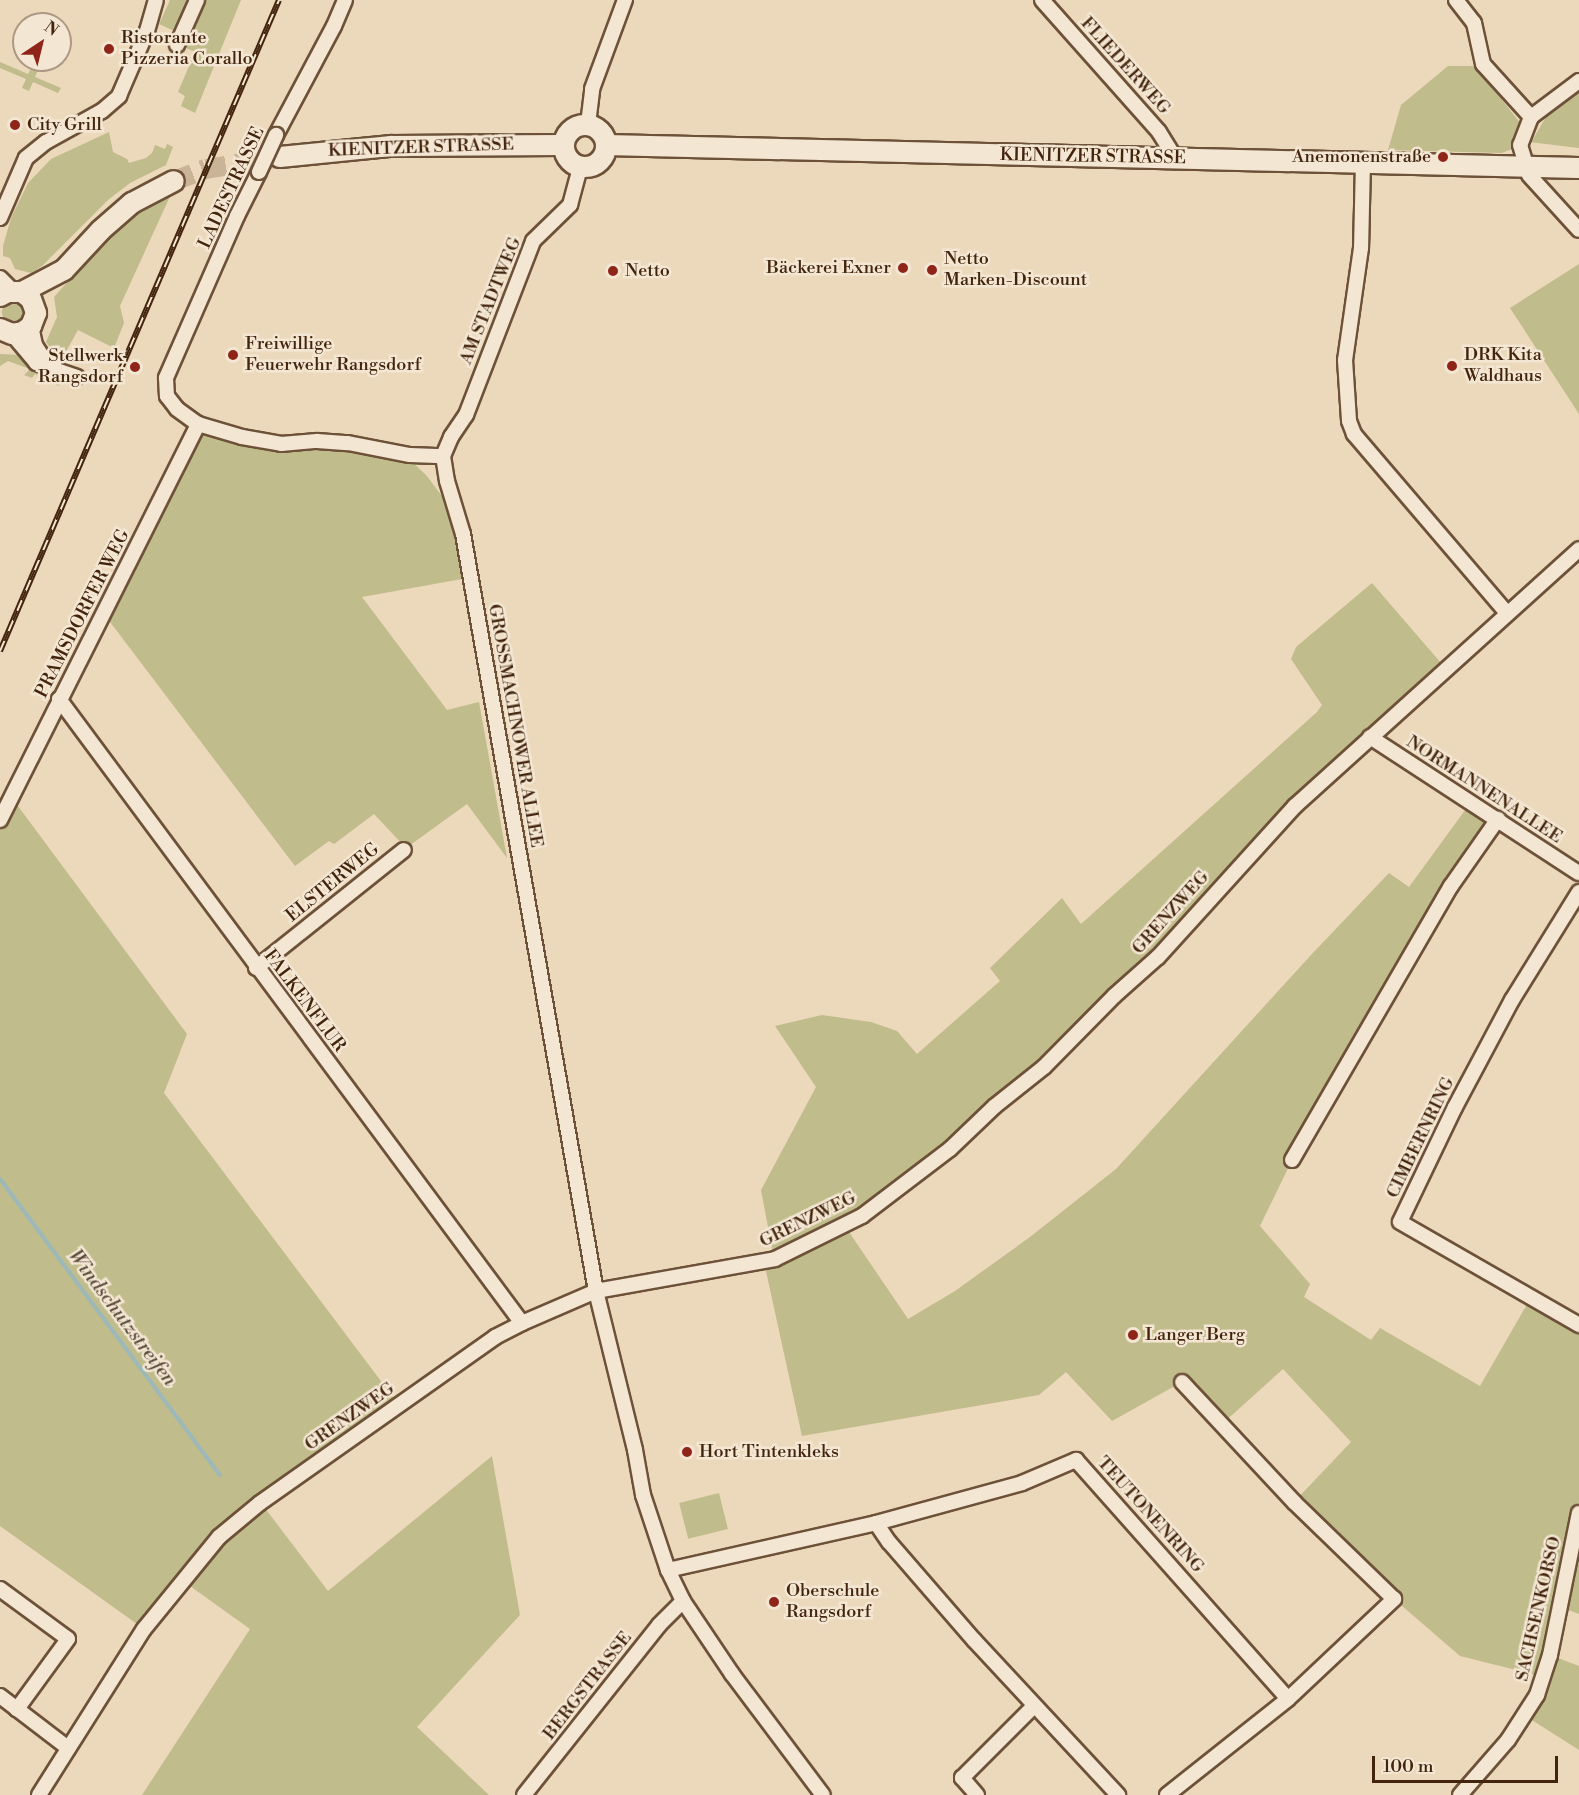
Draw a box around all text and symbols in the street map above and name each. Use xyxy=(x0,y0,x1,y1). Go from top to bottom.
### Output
north arrow xyxy=(12,12,72,72)
street label: FLIEDERWEG xyxy=(1076,13,1174,119)
text: N xyxy=(40,17,62,41)
place label: Ristorante Pizzeria Corallo xyxy=(121,28,253,70)
marker: Ristorante Pizzeria Corallo xyxy=(102,42,116,56)
place label: City Grill xyxy=(27,114,102,136)
marker: City Grill xyxy=(8,118,22,132)
street label: LADESTRASSE xyxy=(194,124,270,252)
street label: KIENITZER STRASSE xyxy=(328,134,514,162)
street label: KIENITZER STRASSE xyxy=(1000,145,1186,169)
place label: Anemonenstraße xyxy=(1292,146,1431,168)
marker: Anemonenstraße xyxy=(1436,150,1450,164)
street label: AM STADTWEG xyxy=(456,234,526,368)
place label: Netto Marken-Discount xyxy=(944,249,1087,292)
place label: Bäckerei Exner xyxy=(766,257,891,279)
place label: Netto xyxy=(625,260,670,282)
marker: Bäckerei Exner xyxy=(896,261,910,275)
marker: Netto Marken-Discount xyxy=(925,263,939,277)
marker: Netto xyxy=(606,264,620,278)
place label: Freiwillige Feuerwehr Rangsdorf xyxy=(245,334,421,376)
place label: DRK Kita Waldhaus xyxy=(1464,345,1542,388)
place label: Stellwerk Rangsdorf xyxy=(38,346,123,388)
marker: Freiwillige Feuerwehr Rangsdorf xyxy=(226,348,240,362)
marker: DRK Kita Waldhaus xyxy=(1445,359,1459,373)
marker: Stellwerk Rangsdorf xyxy=(128,360,142,374)
street label: PRAMSDORFER WEG xyxy=(31,526,135,702)
street label: GROSSMACHNOWER ALLEE xyxy=(483,602,547,850)
street label: NORMANNENALLEE xyxy=(1402,732,1566,848)
street label: ELSTERWEG xyxy=(282,839,384,927)
street label: GRENZWEG xyxy=(1128,867,1214,959)
street label: FALKENFLUR xyxy=(259,946,349,1056)
street label: CIMBERNRING xyxy=(1382,1074,1460,1202)
street label: GRENZWEG xyxy=(756,1187,860,1253)
water label: Windschutzstreifen xyxy=(63,1245,181,1391)
place label: Langer Berg xyxy=(1145,1324,1245,1346)
marker: Langer Berg xyxy=(1126,1328,1140,1342)
street label: GRENZWEG xyxy=(301,1378,399,1456)
place label: Hort Tintenkleks xyxy=(699,1441,839,1463)
marker: Hort Tintenkleks xyxy=(680,1445,694,1459)
street label: TEUTONENRING xyxy=(1092,1452,1208,1578)
street label: SACHSENKORSO xyxy=(1512,1534,1566,1684)
place label: Oberschule Rangsdorf xyxy=(786,1581,879,1624)
marker: Oberschule Rangsdorf xyxy=(767,1595,781,1609)
street label: BERGSTRASSE xyxy=(539,1628,637,1744)
scale bar xyxy=(1375,1744,1561,1782)
text: 100 m xyxy=(1383,1755,1434,1778)

